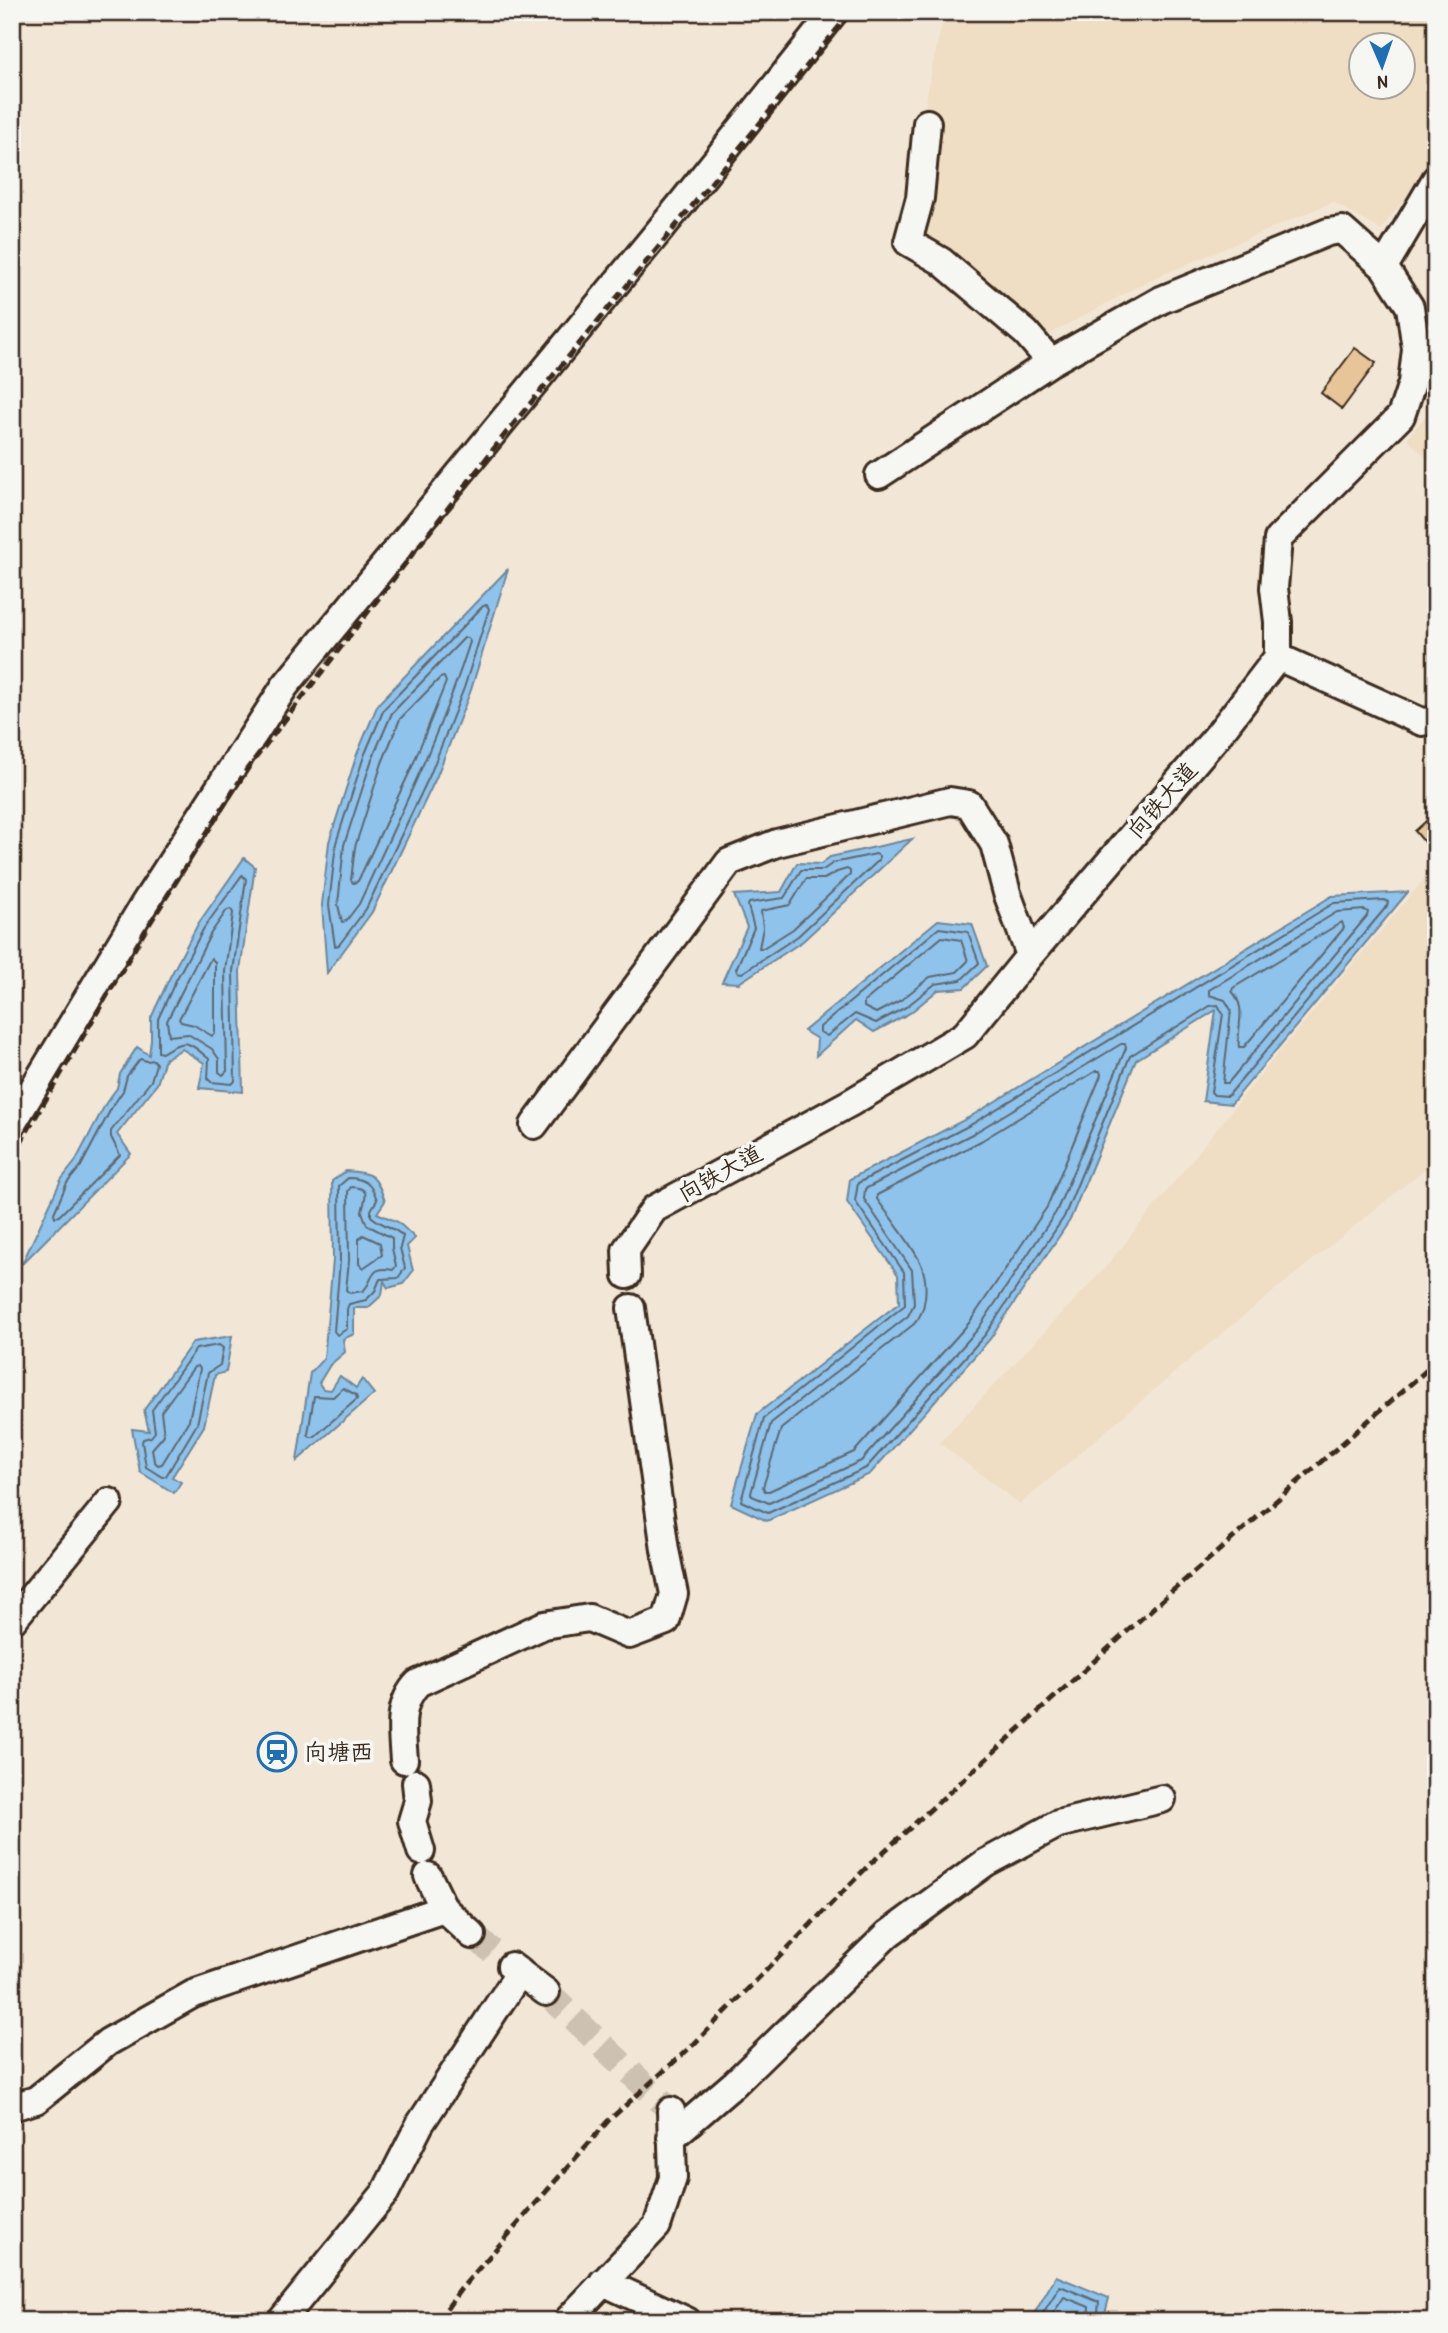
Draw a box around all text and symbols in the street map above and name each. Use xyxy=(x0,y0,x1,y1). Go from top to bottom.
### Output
north arrow xyxy=(1346,32,1416,102)
text: N xyxy=(1377,70,1388,96)
street label: 向铁大道 xyxy=(1120,755,1203,845)
street label: 向铁大道 xyxy=(672,1137,768,1208)
station icon: 向塘西 xyxy=(256,1731,298,1773)
place label: 向塘西 xyxy=(304,1736,373,1767)

